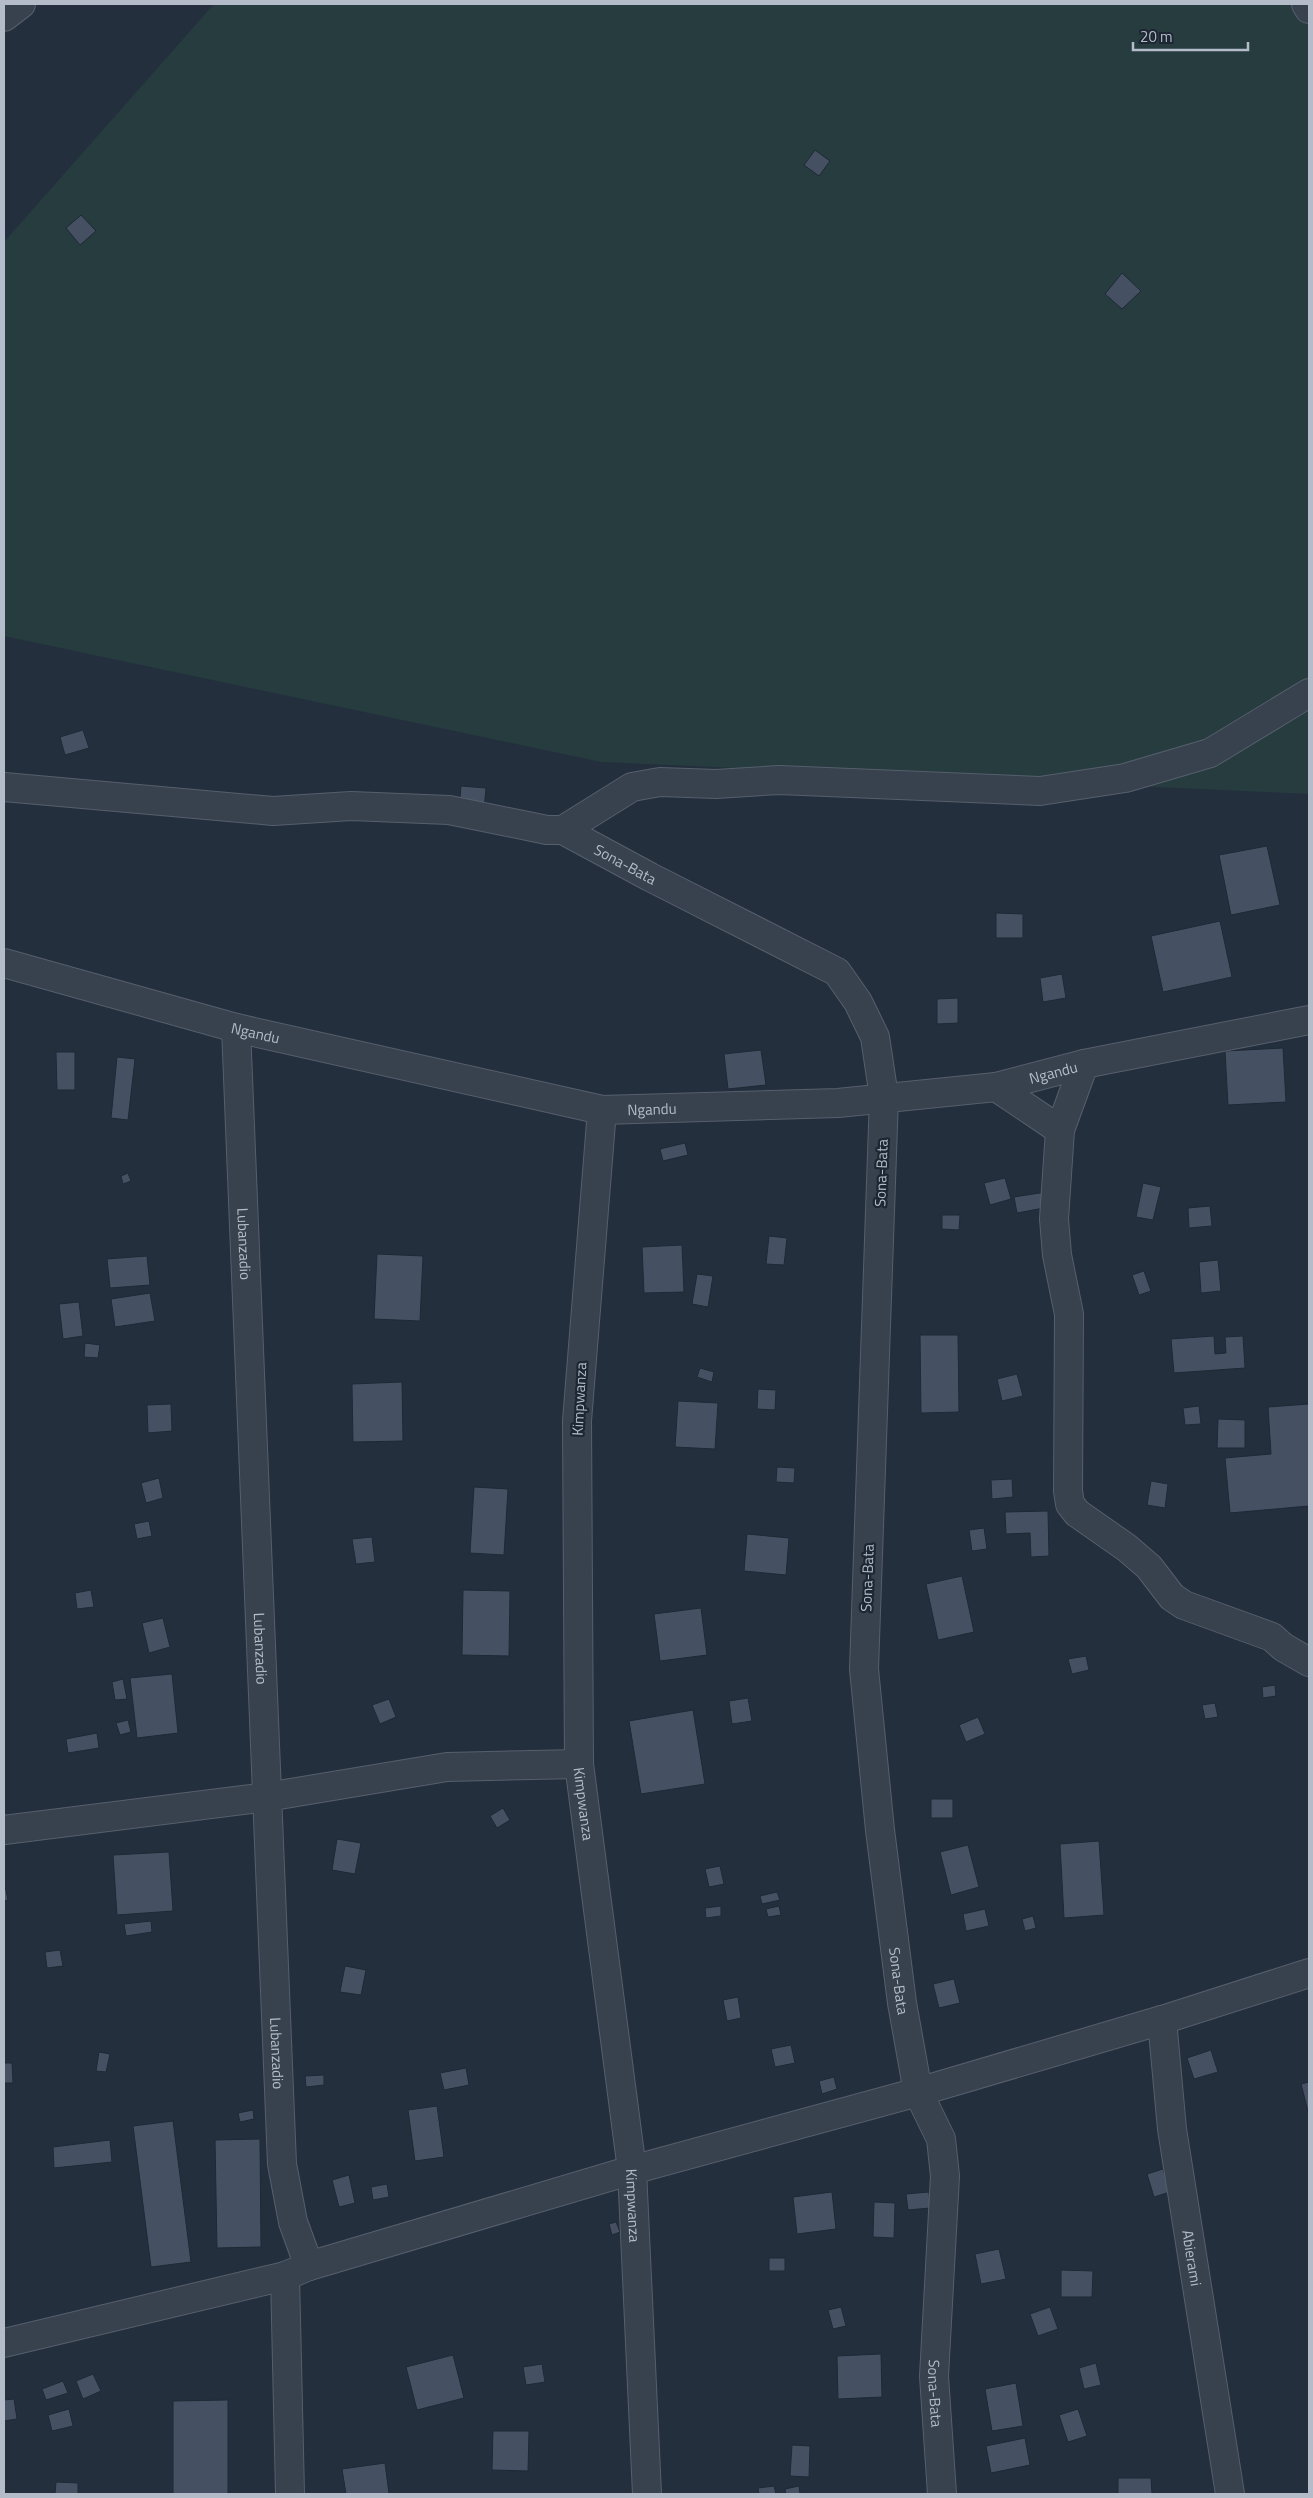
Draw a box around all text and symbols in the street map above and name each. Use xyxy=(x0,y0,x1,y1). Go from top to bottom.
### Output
scale bar xyxy=(1133,20,1248,52)
text: 20 m xyxy=(1140,25,1173,48)
street label: Sona-Bata xyxy=(590,838,661,890)
street label: Ngandu xyxy=(229,1016,282,1049)
street label: Ngandu xyxy=(1026,1055,1080,1089)
street label: Ngandu xyxy=(627,1096,677,1121)
street label: Sona-Bata xyxy=(868,1138,894,1207)
street label: Lubanzadio xyxy=(232,1207,258,1280)
street label: Kimpwanza xyxy=(566,1361,592,1436)
street label: Sona-Bata xyxy=(854,1543,880,1612)
street label: Lubanzadio xyxy=(248,1612,274,1685)
street label: Kimpwanza xyxy=(568,1766,600,1842)
street label: Sona-Bata xyxy=(883,1946,915,2017)
street label: Lubanzadio xyxy=(265,2017,290,2090)
street label: Kimpwanza xyxy=(620,2168,647,2243)
street label: Abierami xyxy=(1177,2228,1208,2288)
street label: Sona-Bata xyxy=(922,2359,949,2428)

